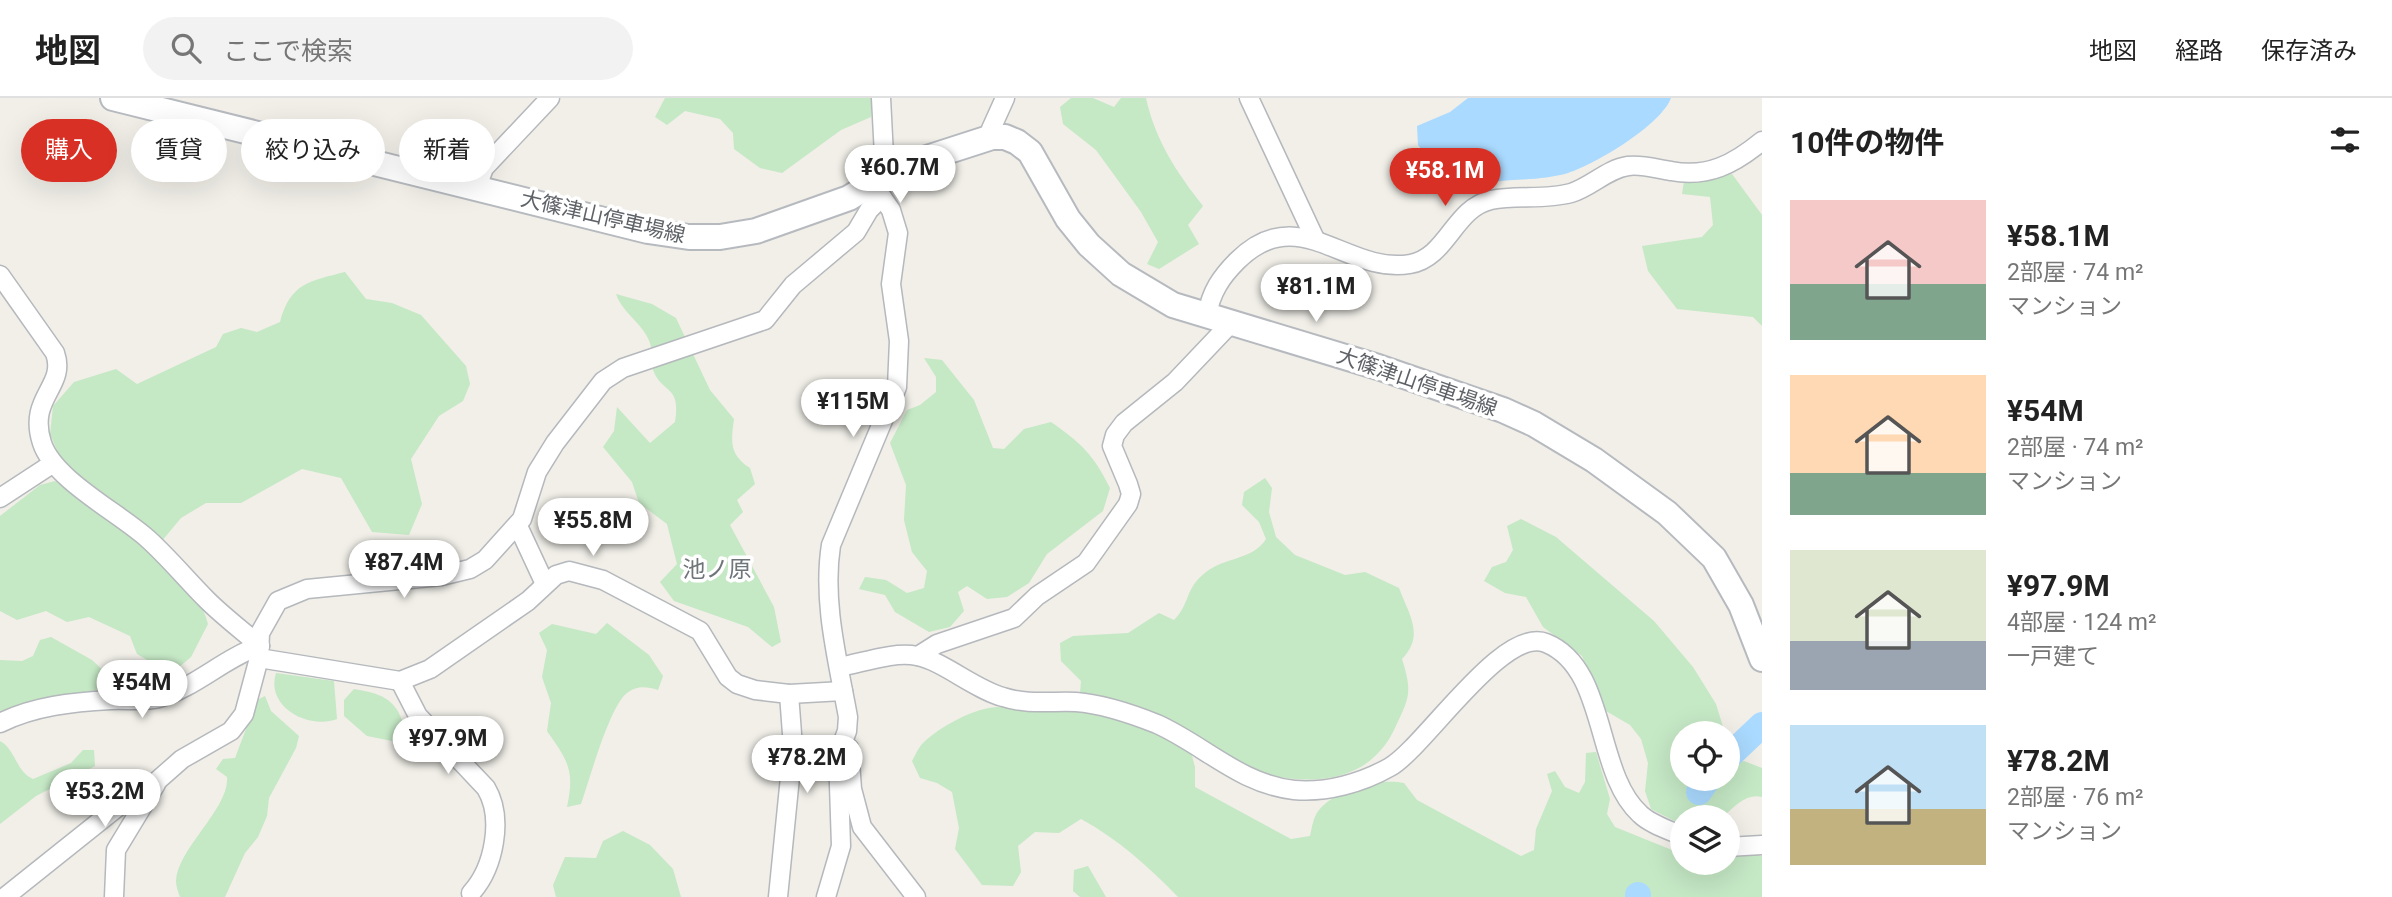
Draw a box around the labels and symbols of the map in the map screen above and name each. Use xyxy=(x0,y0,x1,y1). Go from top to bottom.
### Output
pin: ¥60.7M xyxy=(843,146,957,205)
pin: ¥58.1M xyxy=(1388,148,1502,208)
street label: 大篠津山停車場線 xyxy=(518,186,688,248)
pin: ¥81.1M xyxy=(1259,264,1373,324)
street label: 大篠津山停車場線 xyxy=(1334,343,1500,421)
pin: ¥115M xyxy=(804,380,902,439)
pin: ¥55.8M xyxy=(536,498,650,558)
pin: ¥87.4M xyxy=(347,540,461,600)
district label: 池ノ原 xyxy=(683,556,752,583)
pin: ¥54M xyxy=(101,660,183,720)
pin: ¥97.9M xyxy=(391,716,505,776)
pin: ¥78.2M xyxy=(750,736,864,795)
pin: ¥53.2M xyxy=(48,770,162,829)

